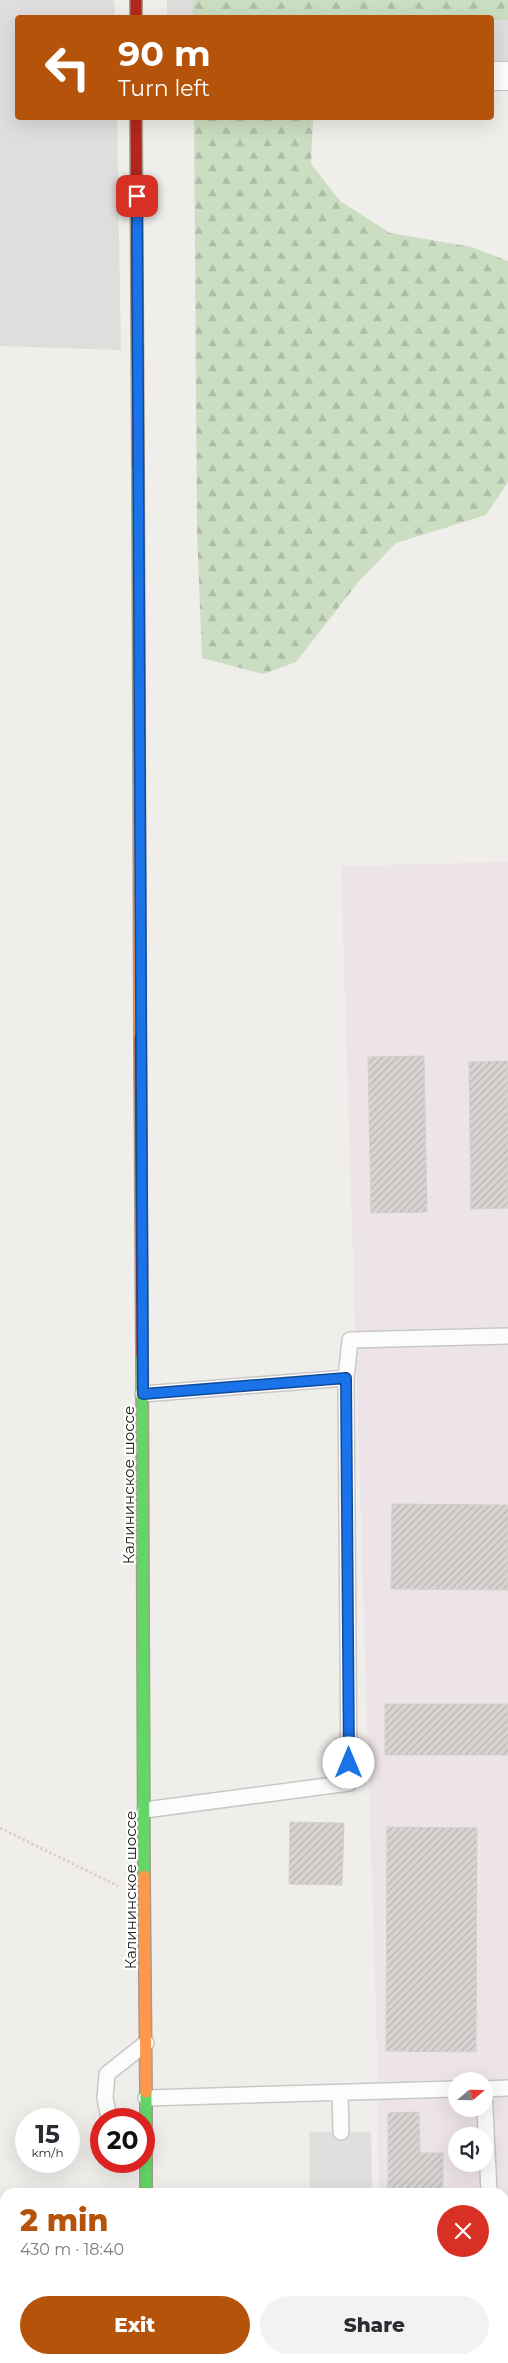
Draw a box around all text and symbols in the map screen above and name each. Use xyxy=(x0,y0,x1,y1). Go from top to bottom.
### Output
text: 90 m xyxy=(118,32,211,75)
icon: left xyxy=(35,35,100,100)
text: Turn left xyxy=(118,75,210,102)
pin xyxy=(116,175,158,217)
icon: arrive xyxy=(123,182,151,210)
street label: Калининское шоссе xyxy=(119,1406,138,1564)
position arrow xyxy=(322,1736,374,1788)
street label: Калининское шоссе xyxy=(121,1811,140,1969)
north arrow xyxy=(448,2072,492,2118)
map controls xyxy=(448,2072,493,2172)
speed limit sign: 20 xyxy=(90,2108,155,2173)
text: 15 xyxy=(35,2119,60,2149)
button: sound xyxy=(448,2127,493,2172)
text: km/h xyxy=(31,2145,64,2160)
text: 2 min xyxy=(20,2202,108,2239)
button: close xyxy=(437,2205,489,2257)
text: 430 m · 18:40 xyxy=(20,2240,124,2259)
button: Exit xyxy=(20,2296,250,2354)
button: Share xyxy=(260,2296,489,2354)

